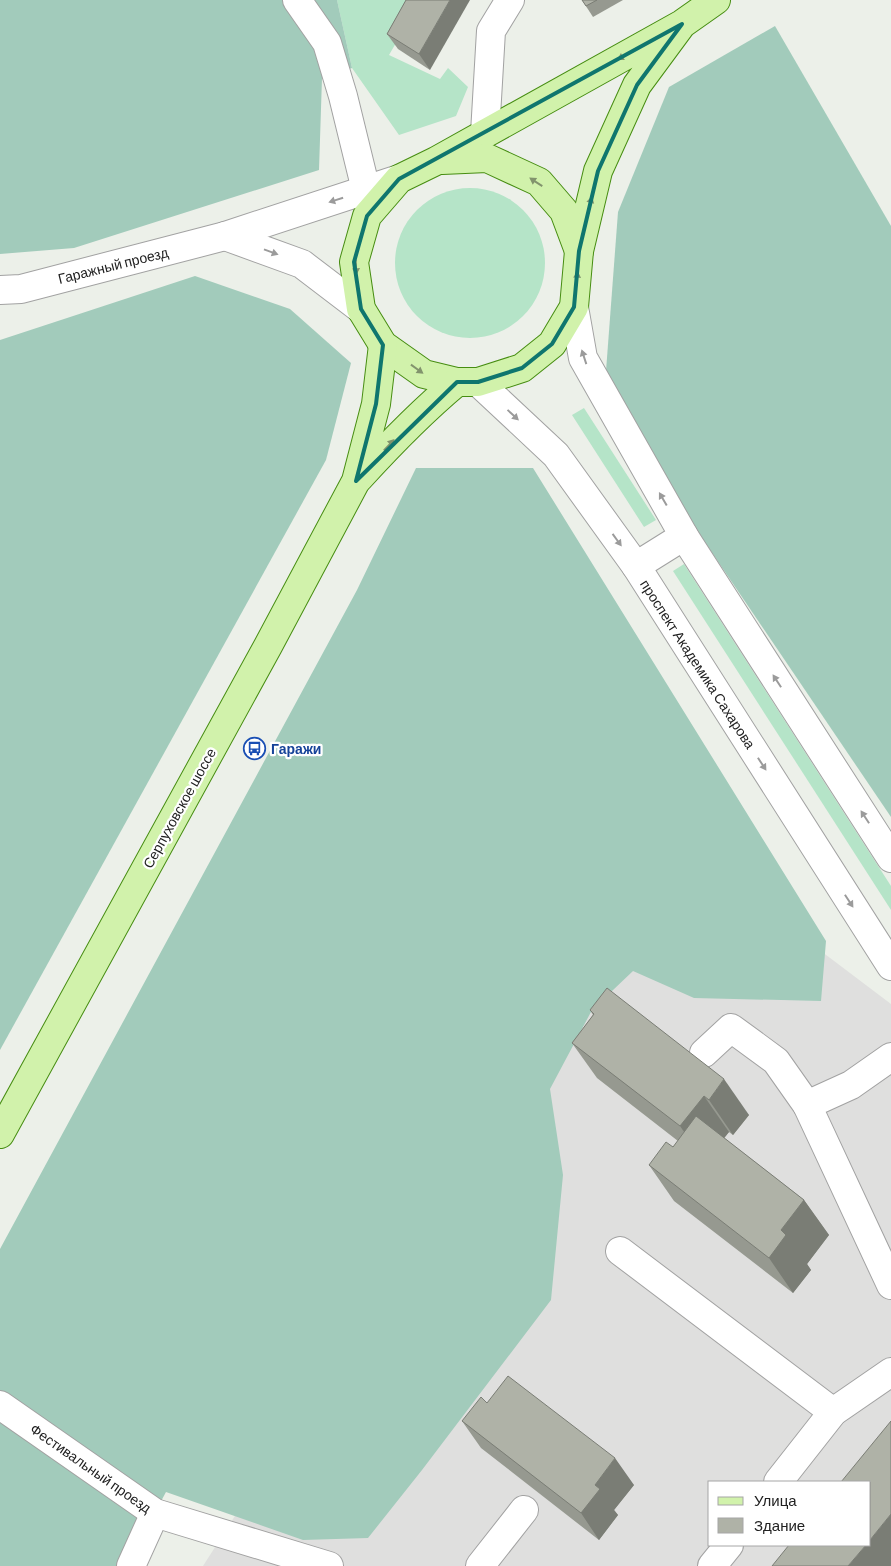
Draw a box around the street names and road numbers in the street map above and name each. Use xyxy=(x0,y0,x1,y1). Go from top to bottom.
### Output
street label: Гаражный проезд xyxy=(56,243,170,287)
street label: проспект Академика Сахарова xyxy=(637,576,759,752)
street label: Серпуховское шоссе xyxy=(139,745,219,871)
street label: Фестивальный проезд xyxy=(27,1420,155,1516)

